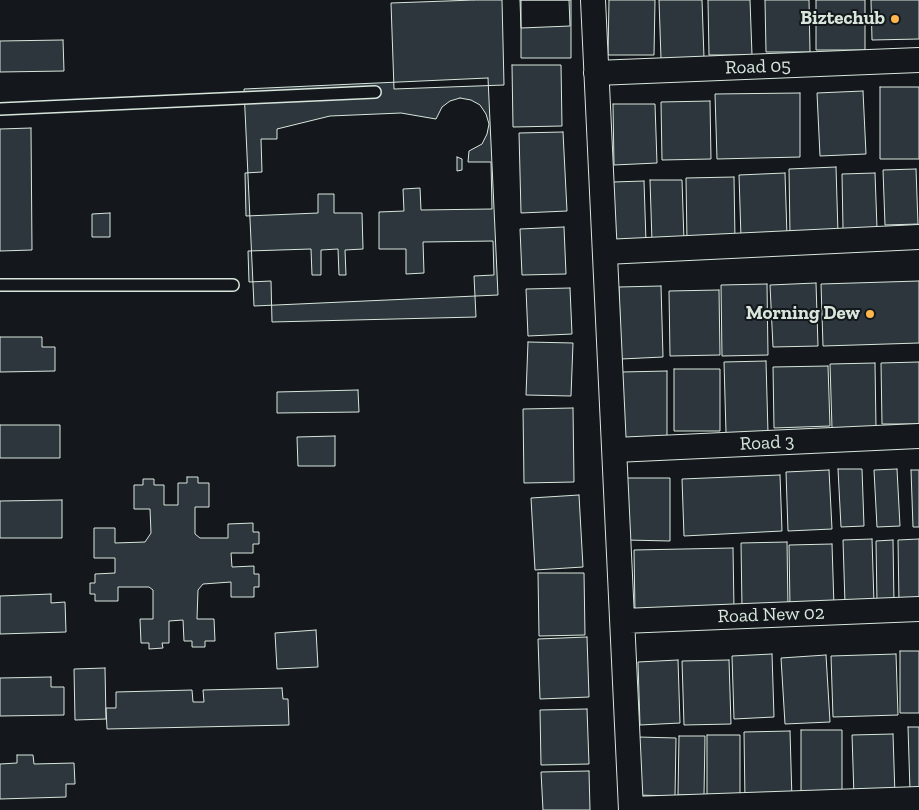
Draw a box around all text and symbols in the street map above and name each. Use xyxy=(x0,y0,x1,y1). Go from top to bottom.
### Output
place label: Biztechub xyxy=(800,8,885,30)
marker: Biztechub xyxy=(889,13,901,25)
street label: Road 05 xyxy=(725,54,791,80)
place label: Morning Dew xyxy=(746,303,860,325)
marker: Morning Dew xyxy=(864,308,876,320)
street label: Road 3 xyxy=(739,430,795,456)
street label: Road New 02 xyxy=(717,602,825,628)

